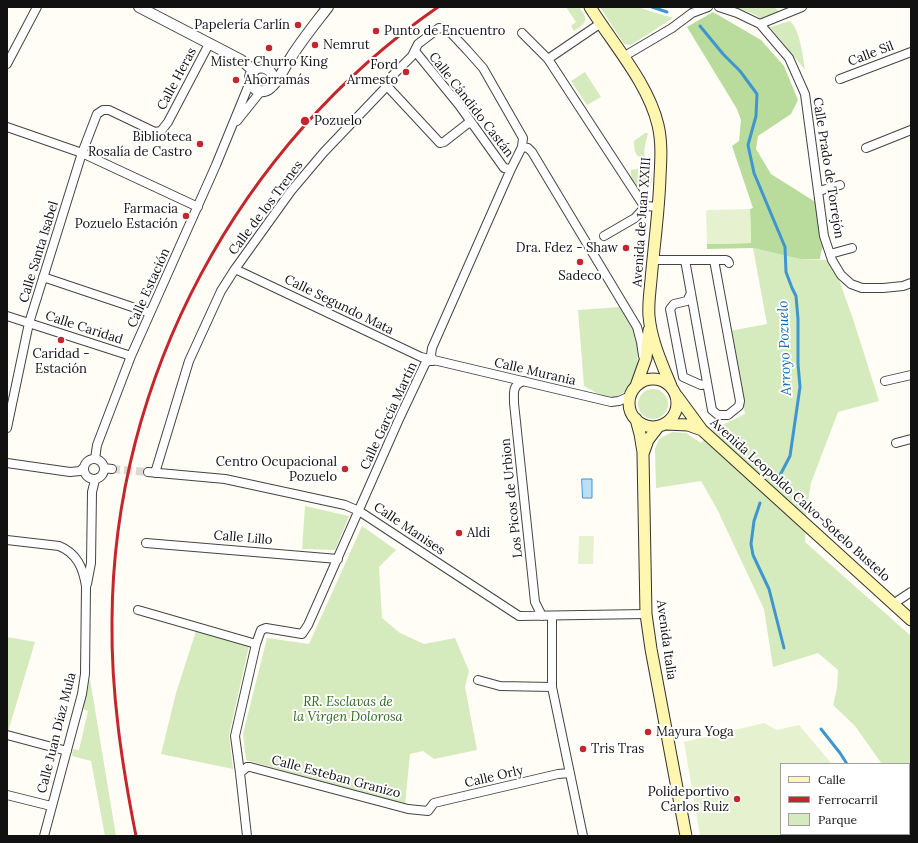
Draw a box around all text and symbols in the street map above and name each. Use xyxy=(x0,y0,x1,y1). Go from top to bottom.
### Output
place label: Papelería Carlín xyxy=(194,17,290,33)
marker: Papelería Carlín xyxy=(293,20,303,30)
place label: Punto de Encuentro xyxy=(384,23,505,39)
marker: Punto de Encuentro xyxy=(371,26,381,36)
place label: Nemrut xyxy=(323,37,370,53)
street label: Calle Sil xyxy=(846,38,896,70)
marker: Nemrut xyxy=(310,40,320,50)
marker: Mister Churro King xyxy=(264,43,274,53)
street label: Calle Heras xyxy=(154,45,200,113)
street label: Calle Cándido Castán xyxy=(425,49,517,161)
place label: Mister Churro King xyxy=(210,54,328,70)
place label: Ford Armesto xyxy=(347,57,398,88)
marker: Ford Armesto xyxy=(401,67,411,77)
place label: Ahorramás xyxy=(244,72,310,88)
marker: Ahorramás xyxy=(231,75,241,85)
street label: Calle Prado de Torrejón xyxy=(809,96,847,240)
place label: Pozuelo xyxy=(314,113,362,129)
marker: Pozuelo xyxy=(299,115,311,127)
place label: Biblioteca Rosalía de Castro xyxy=(88,129,192,160)
marker: Biblioteca Rosalía de Castro xyxy=(195,139,205,149)
street label: Avenida de Juan XXIII xyxy=(630,157,654,287)
street label: Calle de los Trenes xyxy=(226,158,306,258)
street label: Calle Santa Isabel xyxy=(16,199,62,305)
place label: Farmacia Pozuelo Estación xyxy=(75,201,178,232)
marker: Farmacia Pozuelo Estación xyxy=(181,211,191,221)
place label: Dra. Fdez - Shaw xyxy=(516,240,618,256)
marker: Dra. Fdez - Shaw xyxy=(621,243,631,253)
street label: Calle Estación xyxy=(125,246,173,330)
marker: Sadeco xyxy=(575,257,585,267)
place label: Sadeco xyxy=(558,268,602,284)
street label: Calle Segundo Mata xyxy=(282,272,396,338)
water label: Arroyo Pozuelo xyxy=(775,300,795,396)
street label: Calle Caridad xyxy=(43,308,125,348)
marker: Caridad - Estación xyxy=(56,335,66,345)
place label: Caridad - Estación xyxy=(32,346,90,377)
street label: Calle Murania xyxy=(493,355,577,389)
street label: Calle García Martín xyxy=(357,360,421,472)
street label: Avenida Leopoldo Calvo-Sotelo Bustelo xyxy=(707,415,893,585)
street label: Los Picos de Urbion xyxy=(498,437,526,559)
place label: Centro Ocupacional Pozuelo xyxy=(216,454,337,485)
marker: Centro Ocupacional Pozuelo xyxy=(340,464,350,474)
street label: Calle Manises xyxy=(370,499,448,559)
place label: Aldi xyxy=(467,525,490,541)
street label: Calle Lillo xyxy=(213,528,273,548)
marker: Aldi xyxy=(454,528,464,538)
street label: Avenida Italia xyxy=(653,599,679,681)
street label: Calle Juan Díaz Mula xyxy=(34,671,80,795)
park label: RR. Esclavas de la Virgen Dolorosa xyxy=(293,694,403,725)
place label: Mayura Yoga xyxy=(656,724,734,740)
marker: Mayura Yoga xyxy=(643,727,653,737)
place label: Tris Tras xyxy=(591,741,644,757)
marker: Tris Tras xyxy=(578,744,588,754)
street label: Calle Esteban Granizo xyxy=(270,752,402,802)
street label: Calle Orly xyxy=(463,763,525,791)
legend xyxy=(780,763,910,835)
text: Calle xyxy=(818,772,846,787)
place label: Polideportivo Carlos Ruiz xyxy=(648,784,729,815)
text: Ferrocarril xyxy=(818,792,878,807)
marker: Polideportivo Carlos Ruiz xyxy=(732,794,742,804)
text: Parque xyxy=(818,812,857,827)

